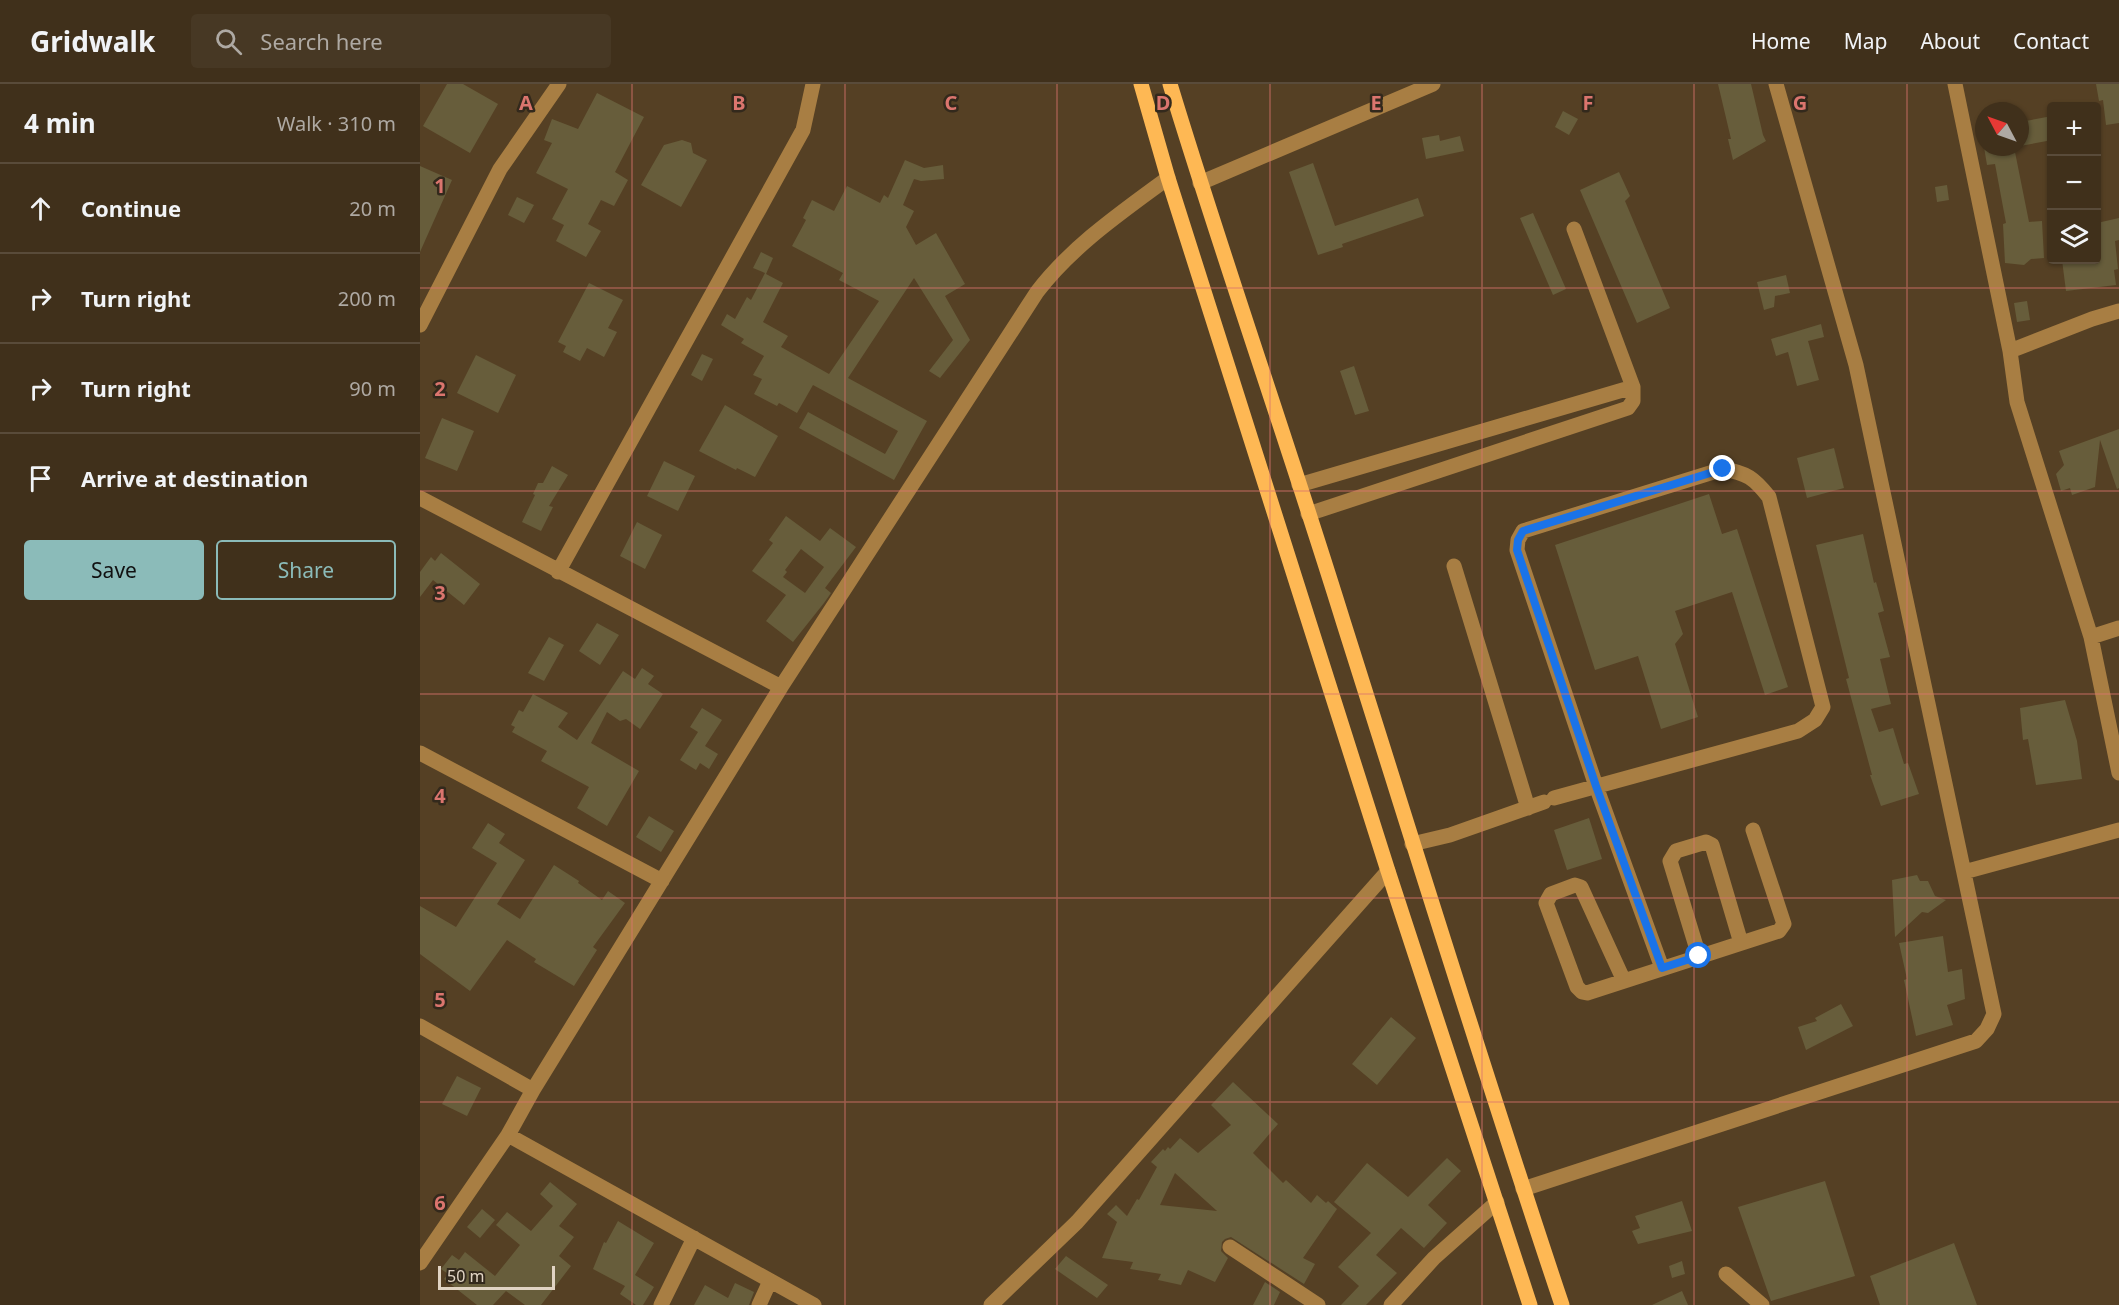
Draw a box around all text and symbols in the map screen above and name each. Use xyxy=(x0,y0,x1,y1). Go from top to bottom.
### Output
search box xyxy=(191,14,611,68)
text: Gridwalk xyxy=(30,22,155,60)
icon: search xyxy=(212,25,245,58)
text: Search here xyxy=(260,26,383,56)
text: Home xyxy=(1751,27,1811,55)
text: Map xyxy=(1844,27,1887,55)
text: About xyxy=(1920,27,1980,55)
text: Contact xyxy=(2013,27,2089,55)
text: A xyxy=(519,89,533,116)
text: B xyxy=(732,89,746,116)
text: C xyxy=(945,89,958,116)
text: D xyxy=(1156,89,1170,116)
text: E xyxy=(1370,89,1382,116)
text: F xyxy=(1583,89,1593,116)
text: G xyxy=(1793,89,1807,116)
north arrow xyxy=(1975,102,2029,156)
map controls xyxy=(2047,102,2101,264)
button: + xyxy=(2047,102,2101,156)
text: 4 min xyxy=(24,105,96,141)
text: Walk · 310 m xyxy=(277,110,396,137)
button: − xyxy=(2047,156,2101,210)
text: 1 xyxy=(434,172,446,199)
icon: ahead xyxy=(24,192,57,225)
text: Continue xyxy=(81,193,181,223)
text: 20 m xyxy=(349,195,396,222)
button: layers xyxy=(2047,210,2101,264)
icon: right xyxy=(24,282,57,315)
text: Turn right xyxy=(81,283,191,313)
text: 200 m xyxy=(338,285,396,312)
icon: right xyxy=(24,372,57,405)
text: Turn right xyxy=(81,373,191,403)
text: 90 m xyxy=(349,375,396,402)
text: 2 xyxy=(434,375,446,402)
route end xyxy=(1709,455,1735,481)
icon: arrive xyxy=(24,462,57,495)
text: Arrive at destination xyxy=(81,463,308,493)
button: Save xyxy=(24,540,204,600)
button: Share xyxy=(216,540,396,600)
text: 3 xyxy=(434,579,446,606)
text: 4 xyxy=(434,782,446,809)
route start xyxy=(1685,942,1711,968)
text: 5 xyxy=(434,986,446,1013)
text: 6 xyxy=(434,1189,446,1216)
scale bar xyxy=(438,1263,555,1290)
text: 50 m xyxy=(447,1265,484,1287)

